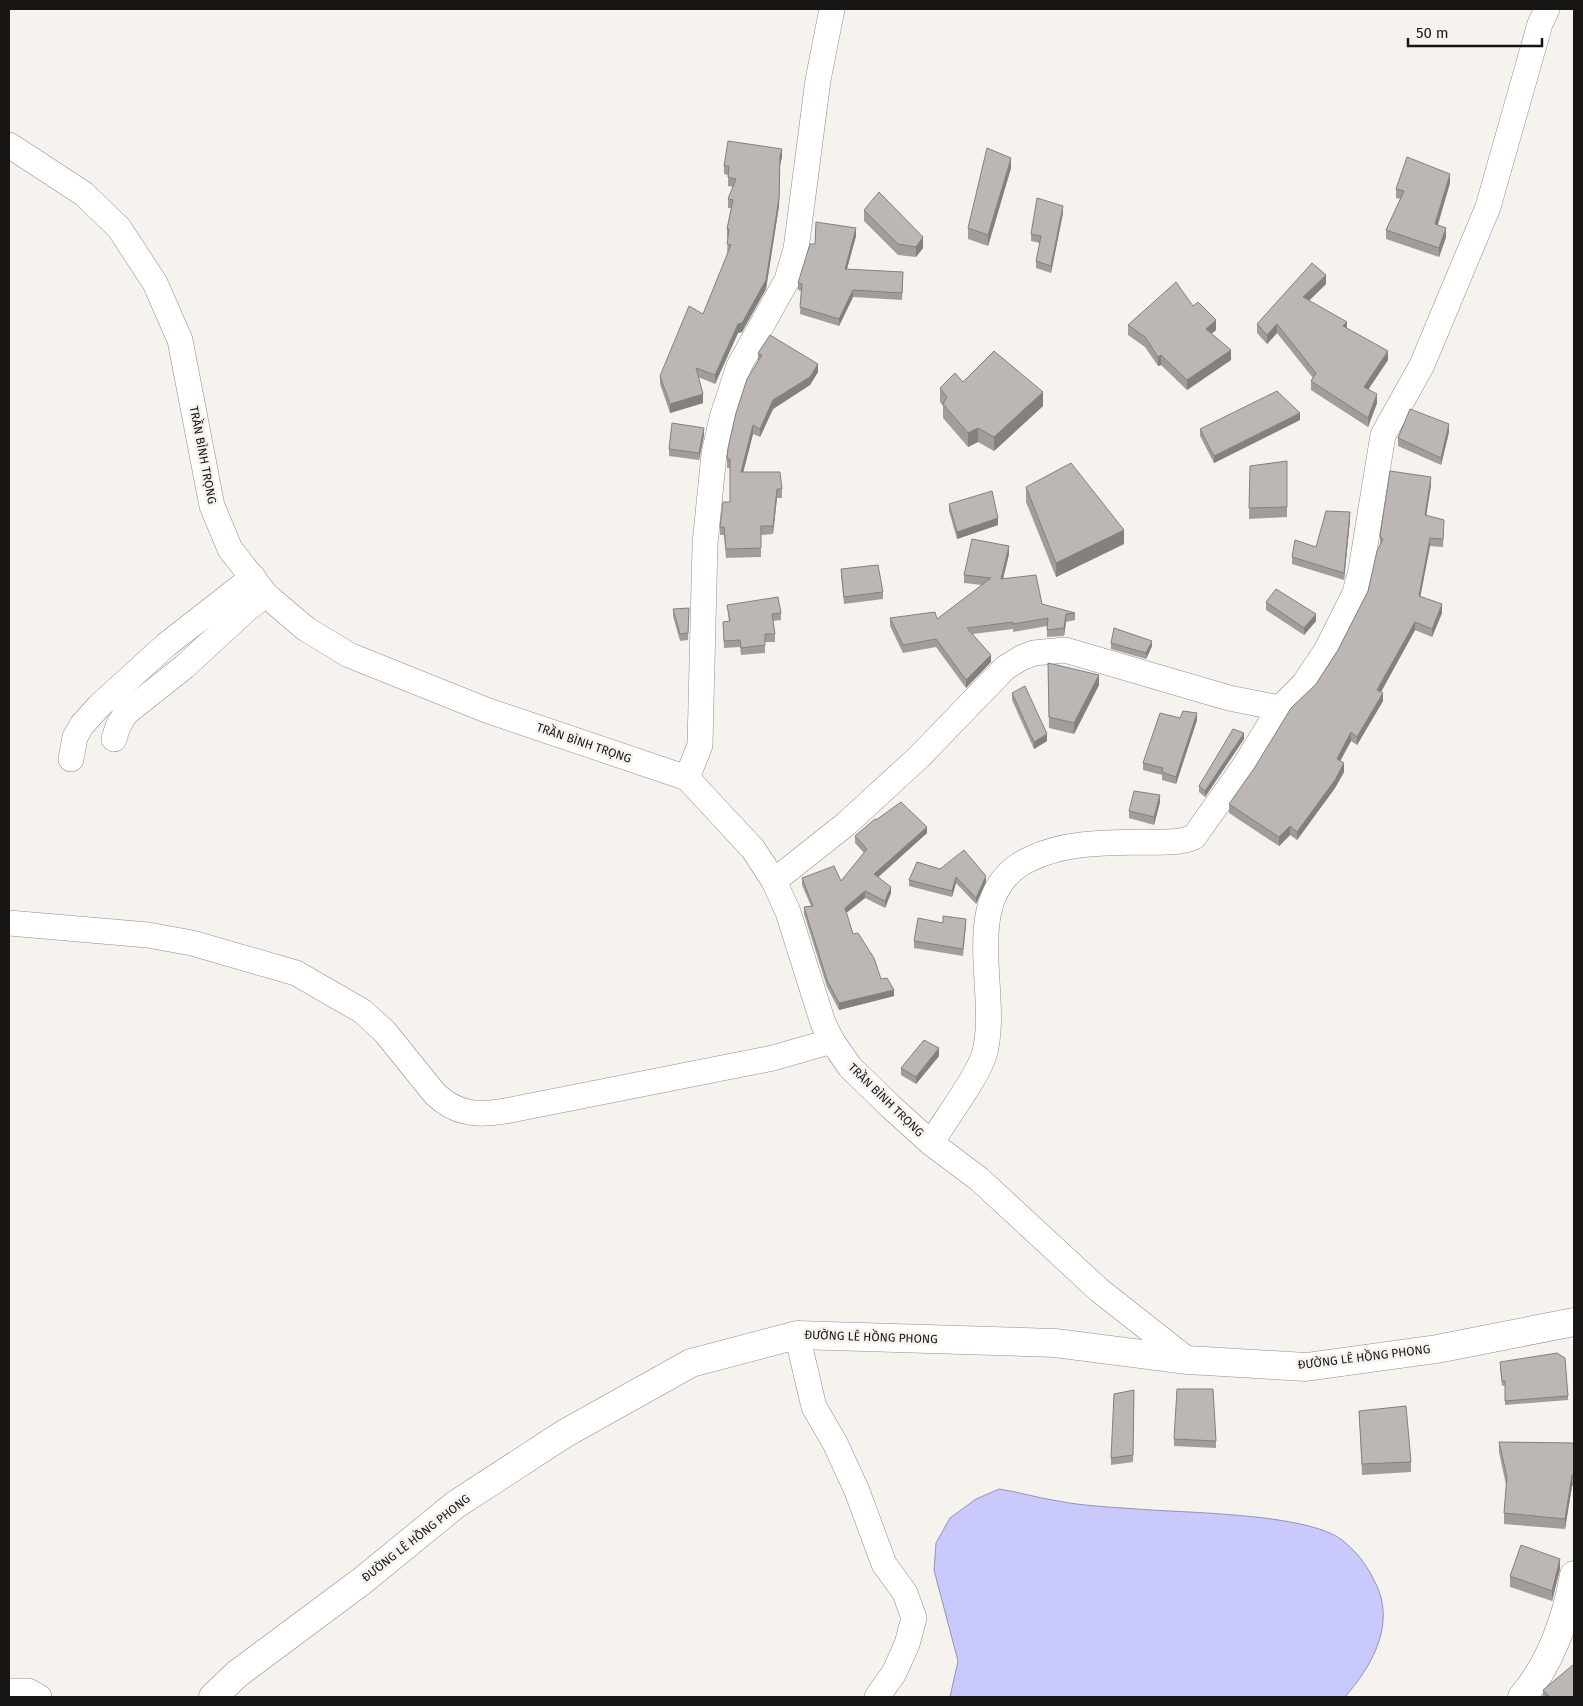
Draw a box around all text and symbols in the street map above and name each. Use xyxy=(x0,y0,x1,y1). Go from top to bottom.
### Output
scale bar xyxy=(1408,15,1542,47)
text: 50 m xyxy=(1416,24,1449,42)
street label: TRẦN BÌNH TRỌNG xyxy=(187,404,222,505)
street label: TRẦN BÌNH TRỌNG xyxy=(535,717,634,766)
street label: TRẦN BÌNH TRỌNG xyxy=(845,1058,929,1140)
street label: ĐƯỜNG LÊ HỒNG PHONG xyxy=(804,1325,938,1346)
street label: ĐƯỜNG LÊ HỒNG PHONG xyxy=(1297,1339,1431,1372)
street label: ĐƯỜNG LÊ HỒNG PHONG xyxy=(357,1489,473,1585)

